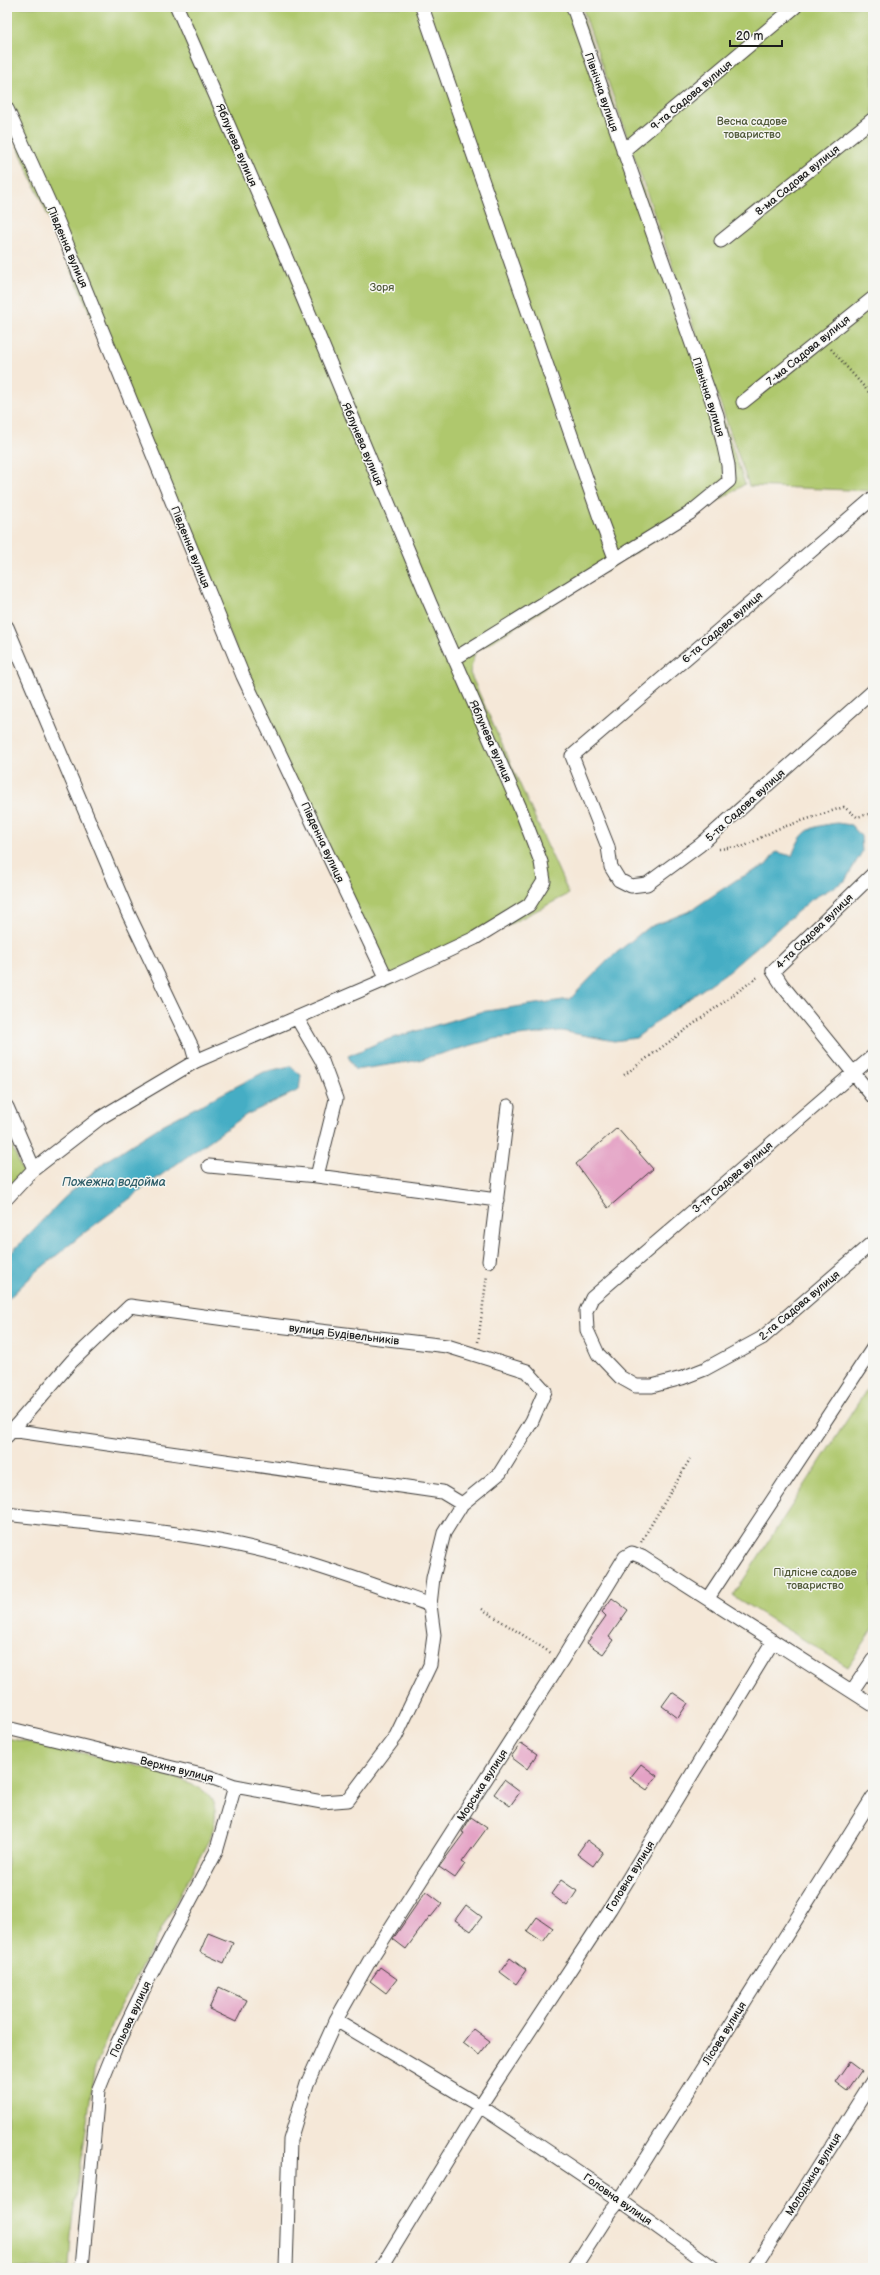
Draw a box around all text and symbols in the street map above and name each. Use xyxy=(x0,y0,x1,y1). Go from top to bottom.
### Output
scale bar xyxy=(730,22,782,48)
text: 20 m xyxy=(736,29,763,44)
street label: Північна вулиця xyxy=(582,51,621,133)
street label: 9-та Садова вулиця xyxy=(648,58,735,133)
street label: Яблунева вулиця xyxy=(213,102,260,188)
park label: Весна садове товариство xyxy=(717,115,787,141)
street label: 8-ма Садова вулиця xyxy=(753,142,842,218)
street label: Південна вулиця xyxy=(45,205,91,290)
park label: Зоря xyxy=(370,281,394,294)
street label: 7-ма Садова вулиця xyxy=(764,313,853,388)
street label: Північна вулиця xyxy=(690,356,728,439)
street label: Яблунева вулиця xyxy=(339,401,386,487)
street label: Південна вулиця xyxy=(168,504,213,590)
street label: 6-та Садова вулиця xyxy=(679,589,765,666)
street label: Яблунева вулиця xyxy=(467,698,514,784)
street label: 5-та Садова вулиця xyxy=(703,766,788,844)
street label: Південна вулиця xyxy=(298,800,347,884)
street label: 4-та Садова вулиця xyxy=(773,891,856,972)
street label: 3-тя Садова вулиця xyxy=(689,1139,775,1216)
water label: Пожежна водойма xyxy=(62,1175,166,1190)
street label: 2-га Садова вулиця xyxy=(756,1268,842,1343)
street label: вулиця Будівельників xyxy=(288,1321,400,1348)
park label: Підлісне садове товариство xyxy=(773,1566,857,1592)
street label: Морська вулиця xyxy=(454,1747,510,1824)
street label: Верхня вулиця xyxy=(139,1754,215,1785)
street label: Головна вулиця xyxy=(603,1839,657,1914)
street label: Польова вулиця xyxy=(107,1979,154,2059)
street label: Лісова вулиця xyxy=(699,1999,749,2068)
street label: Молодіжна вулиця xyxy=(783,2131,844,2218)
street label: Головна вулиця xyxy=(581,2171,655,2228)

